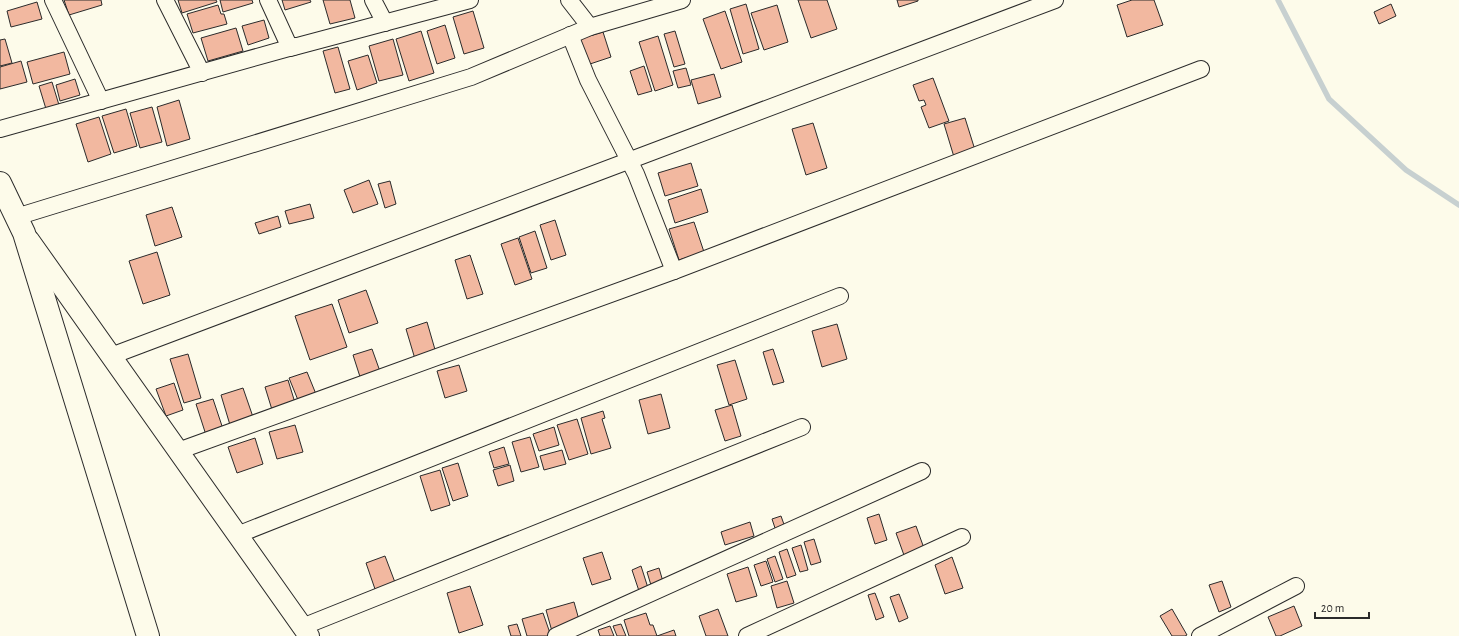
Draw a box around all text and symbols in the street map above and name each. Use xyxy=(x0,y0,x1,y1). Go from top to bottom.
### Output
scale bar xyxy=(1315,594,1369,620)
text: 20 m xyxy=(1321,602,1344,614)

